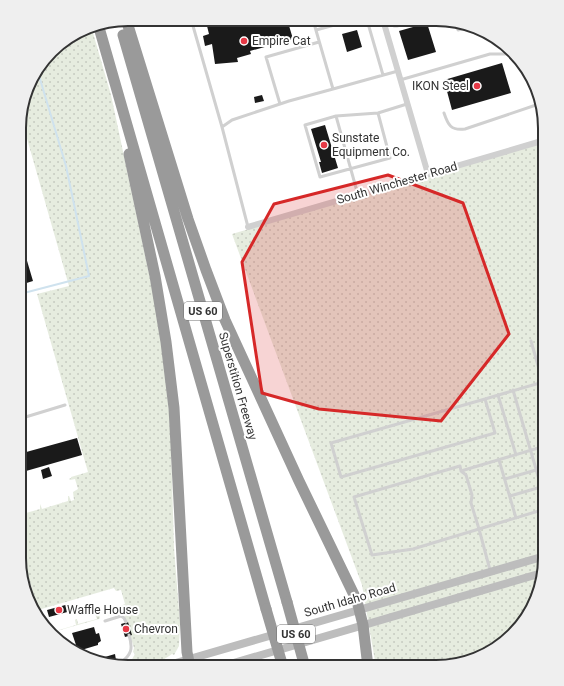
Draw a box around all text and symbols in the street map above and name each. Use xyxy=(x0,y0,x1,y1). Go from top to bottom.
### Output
place label: Empire Cat xyxy=(252,34,311,48)
marker: Empire Cat xyxy=(239,36,249,46)
place label: IKON Steel xyxy=(412,79,469,93)
marker: IKON Steel xyxy=(472,81,482,91)
place label: Sunstate Equipment Co. xyxy=(332,131,410,159)
marker: Sunstate Equipment Co. xyxy=(319,140,329,150)
street label: South Winchester Road xyxy=(335,159,459,207)
road number: US 60 xyxy=(184,302,222,320)
street label: Superstition Freeway xyxy=(216,330,260,442)
street label: South Idaho Road xyxy=(303,580,397,620)
place label: Waffle House xyxy=(67,603,138,617)
marker: Waffle House xyxy=(54,605,64,615)
place label: Chevron xyxy=(134,622,178,636)
marker: Chevron xyxy=(121,624,131,634)
road number: US 60 xyxy=(277,625,315,643)

